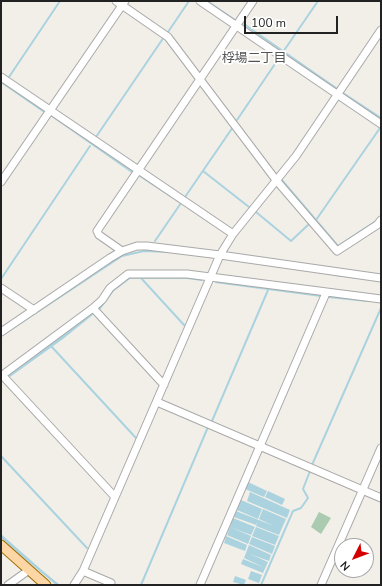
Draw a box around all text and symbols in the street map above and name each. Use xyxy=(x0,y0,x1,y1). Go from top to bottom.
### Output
scale bar xyxy=(246,8,340,34)
text: 100 m xyxy=(251,15,286,31)
district label: 桴場二丁目 xyxy=(222,51,286,67)
north arrow xyxy=(334,538,374,578)
text: N xyxy=(337,558,354,574)

